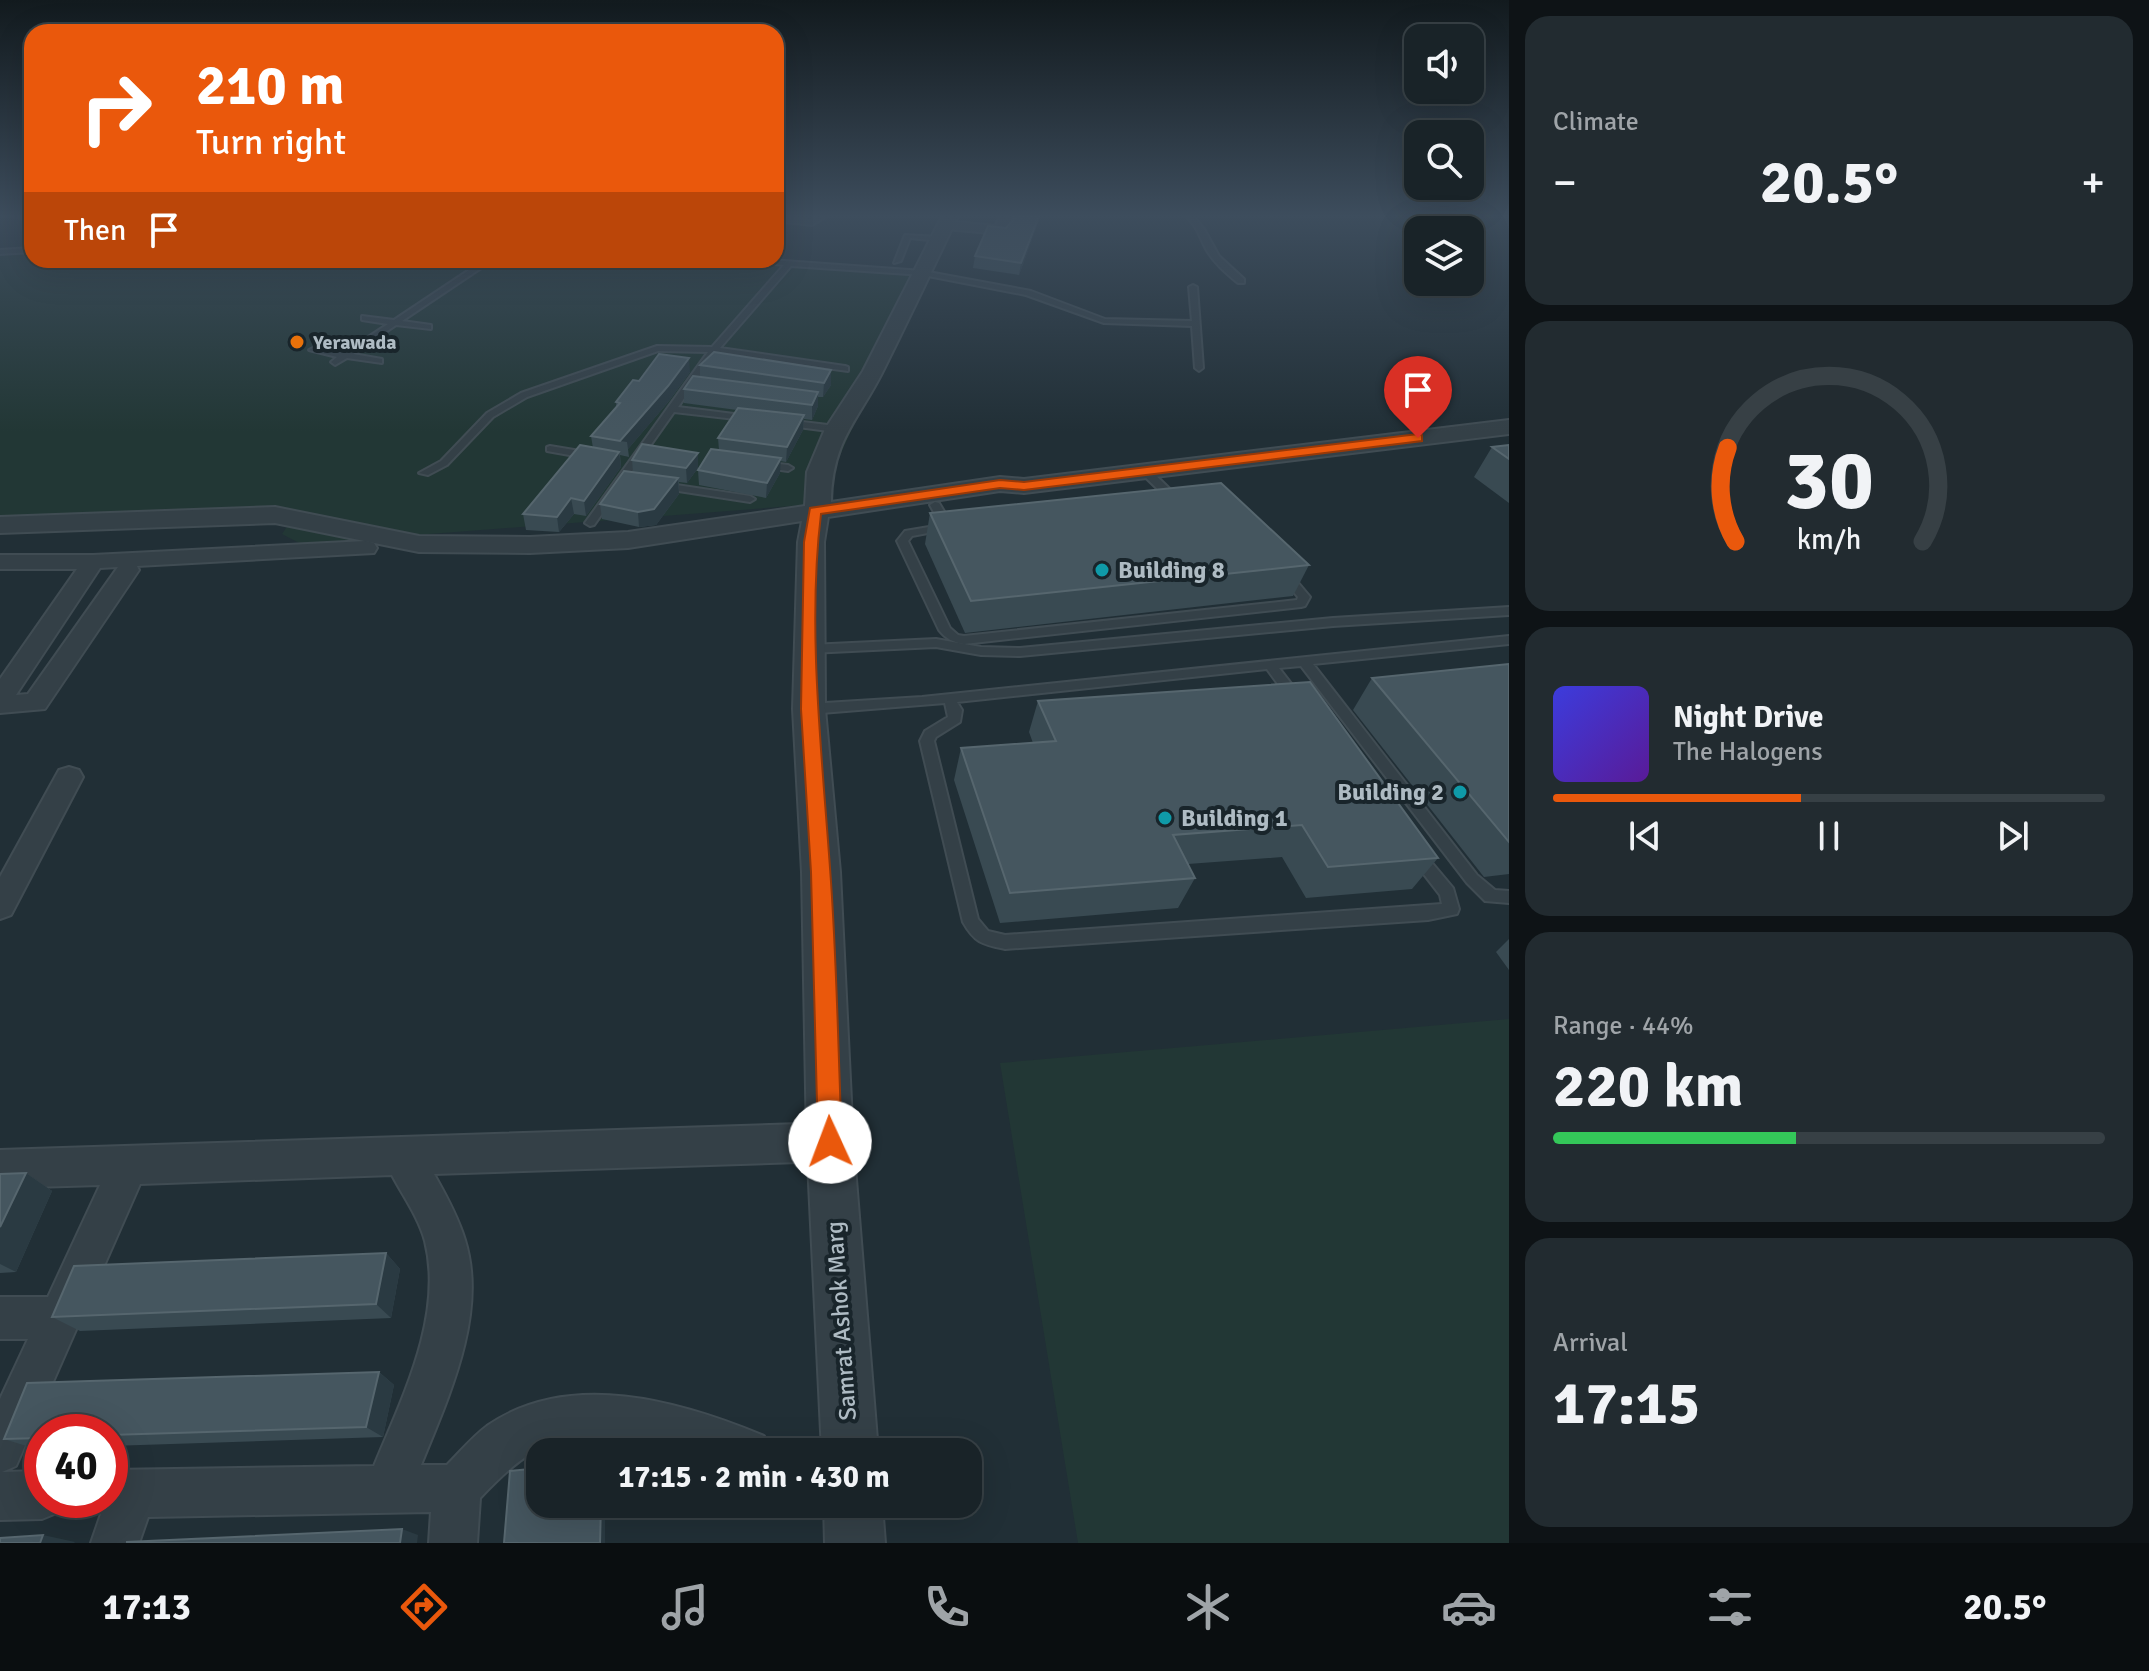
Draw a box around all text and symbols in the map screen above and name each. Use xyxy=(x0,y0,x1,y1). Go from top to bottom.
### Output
map controls xyxy=(1404,24,1484,296)
button: sound xyxy=(1404,24,1484,104)
text: 210 m xyxy=(196,51,344,120)
icon: right xyxy=(64,56,168,160)
text: Climate xyxy=(1553,106,1639,138)
text: Turn right xyxy=(196,120,346,165)
button: search xyxy=(1404,120,1484,200)
text: 20.5° xyxy=(1760,146,1898,220)
text: − xyxy=(1553,156,1577,210)
text: + xyxy=(2081,156,2105,210)
icon: arrive xyxy=(142,208,186,252)
text: Then xyxy=(64,212,126,249)
button: layers xyxy=(1404,216,1484,296)
place label: Yerawada xyxy=(312,330,397,355)
marker: Yerawada xyxy=(288,333,306,351)
pin xyxy=(1384,356,1452,438)
icon: arrive xyxy=(1396,368,1440,412)
text: 30 xyxy=(1784,430,1874,532)
text: km/h xyxy=(1797,522,1861,557)
place label: Building 8 xyxy=(1118,555,1225,585)
marker: Building 8 xyxy=(1093,561,1111,579)
text: Night Drive xyxy=(1673,699,1823,736)
text: The Halogens xyxy=(1673,736,1823,768)
place label: Building 2 xyxy=(1337,777,1444,807)
marker: Building 2 xyxy=(1451,783,1469,801)
place label: Building 1 xyxy=(1181,803,1288,833)
marker: Building 1 xyxy=(1156,809,1174,827)
icon: previous xyxy=(1623,814,1667,858)
icon: pause xyxy=(1807,814,1851,858)
icon: next xyxy=(1991,814,2035,858)
text: Range · 44% xyxy=(1553,1010,1694,1042)
text: 220 km xyxy=(1553,1050,1743,1124)
position arrow xyxy=(788,1100,872,1184)
street label: Samrat Ashok Marg xyxy=(819,1220,863,1422)
text: Arrival xyxy=(1553,1327,1628,1359)
text: 17:15 xyxy=(1553,1367,1700,1441)
speed limit sign: 40 xyxy=(24,1414,128,1518)
text: 17:15 · 2 min · 430 m xyxy=(618,1459,890,1496)
icon: directions xyxy=(396,1579,452,1635)
icon: music xyxy=(657,1579,713,1635)
icon: phone xyxy=(919,1579,975,1635)
icon: climate xyxy=(1180,1579,1236,1635)
icon: car xyxy=(1441,1579,1497,1635)
icon: filters xyxy=(1702,1579,1758,1635)
text: 17:13 xyxy=(103,1585,191,1630)
text: 20.5° xyxy=(1963,1585,2046,1630)

